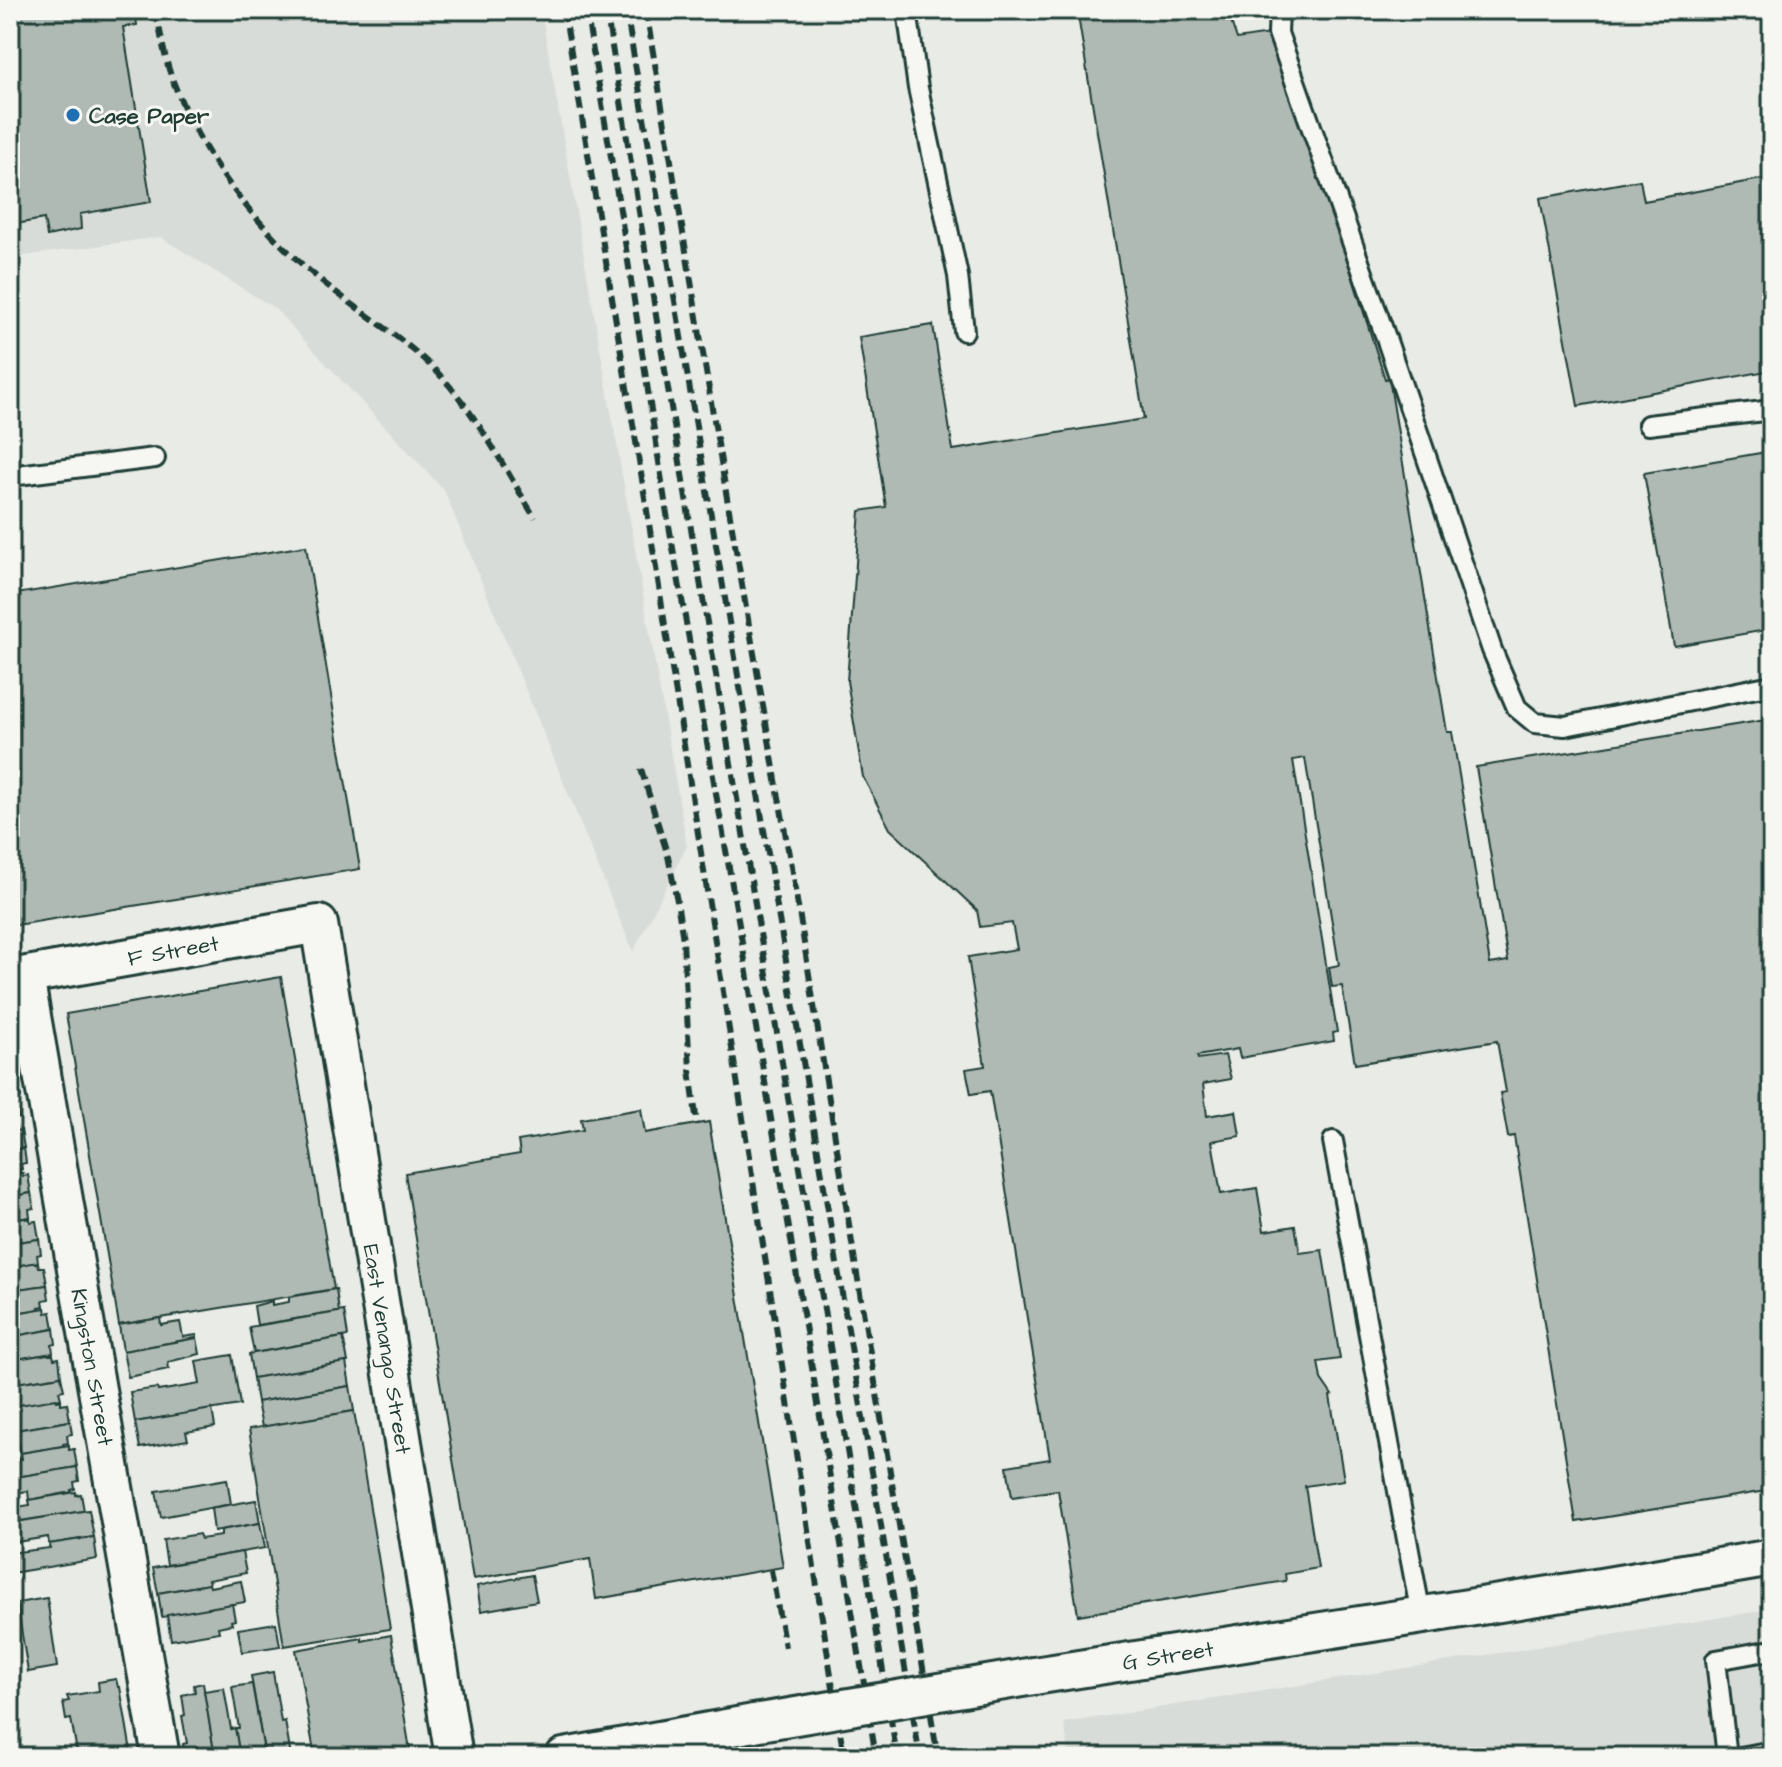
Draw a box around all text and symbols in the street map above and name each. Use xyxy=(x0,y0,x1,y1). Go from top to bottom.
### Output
place label: Case Paper xyxy=(89,101,210,132)
marker: Case Paper xyxy=(64,106,82,124)
street label: F Street xyxy=(125,928,221,975)
street label: East Venango Street xyxy=(354,1242,418,1457)
street label: Kingston Street xyxy=(61,1286,121,1449)
street label: G Street xyxy=(1120,1634,1216,1679)

